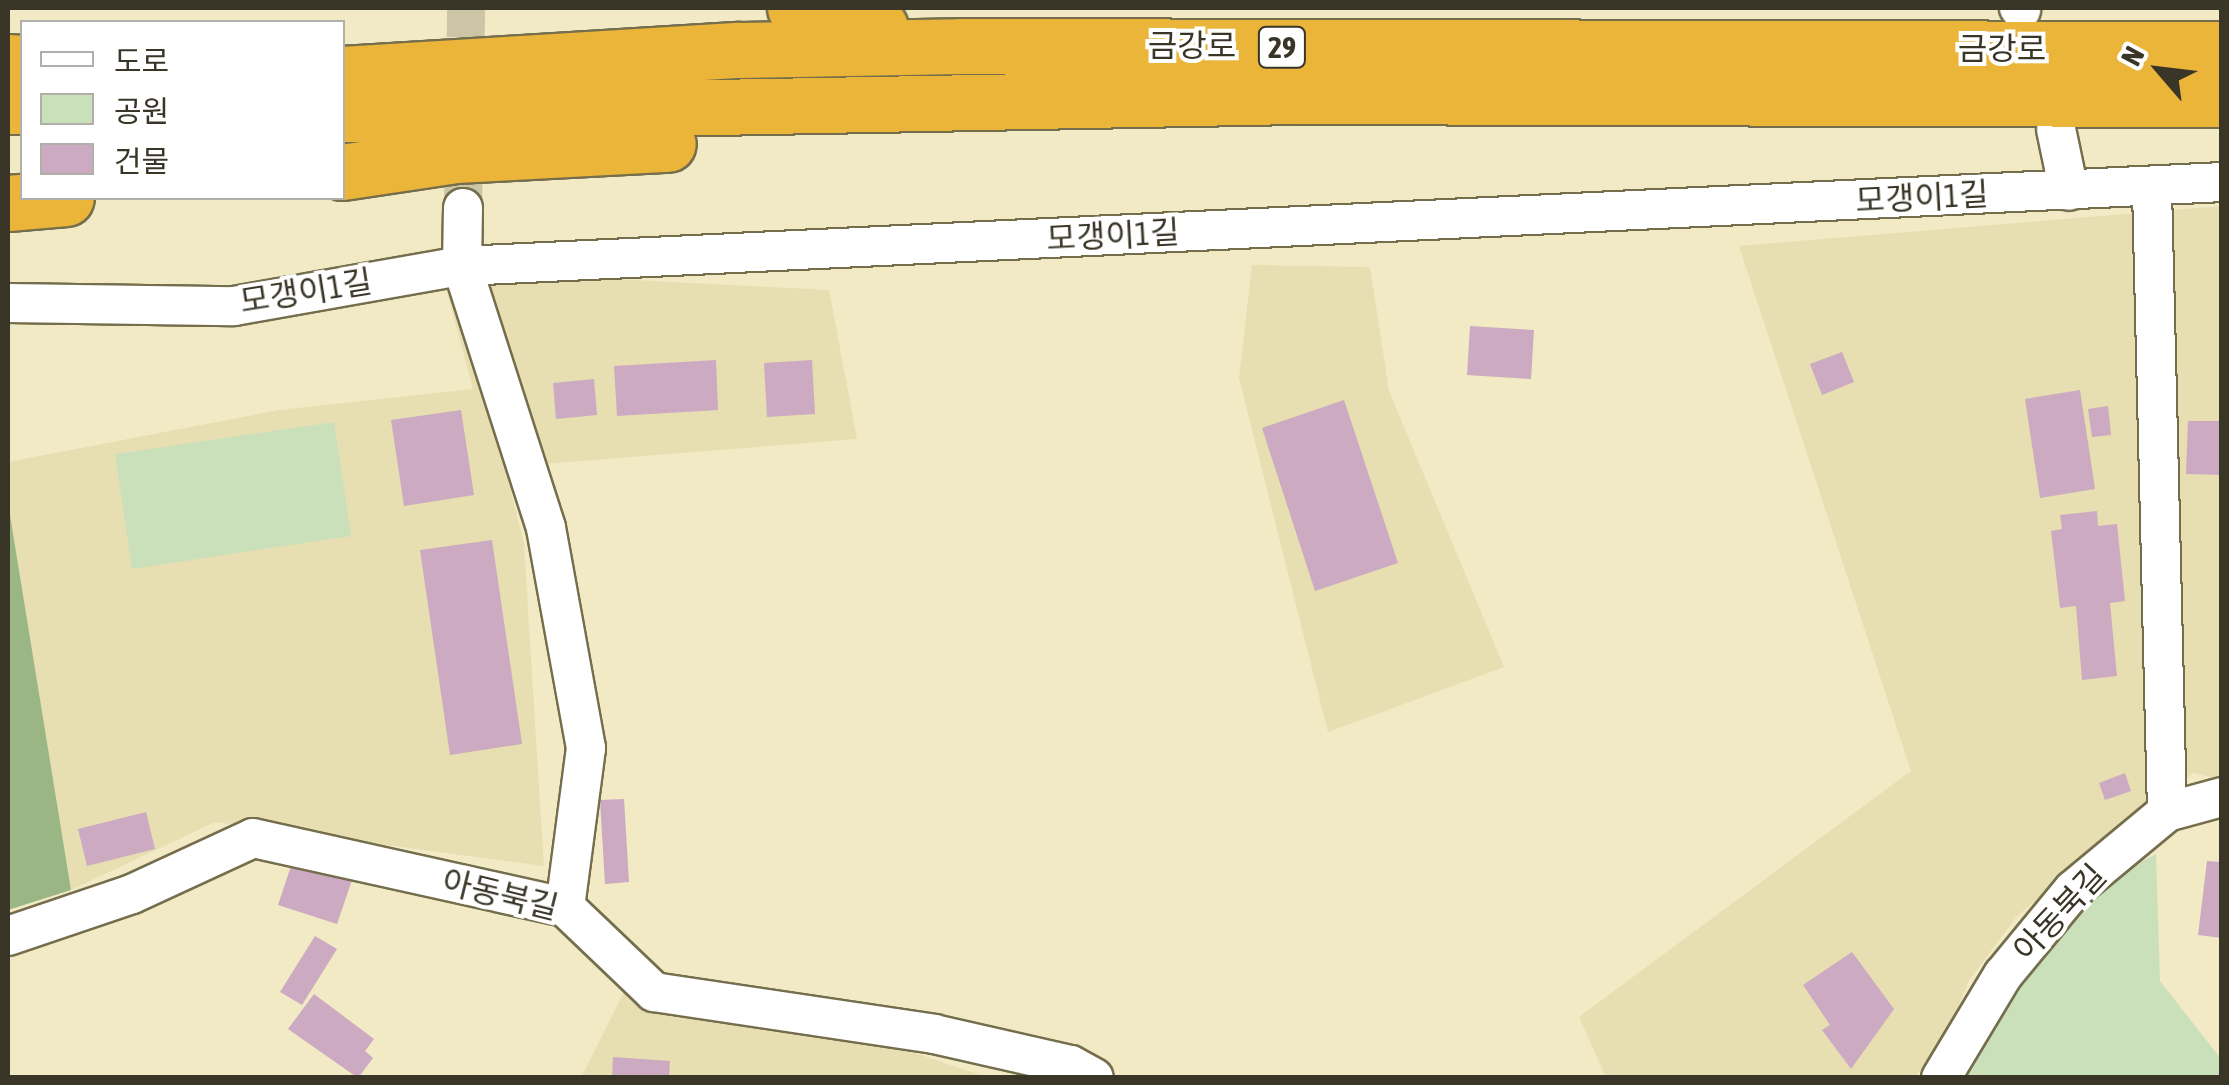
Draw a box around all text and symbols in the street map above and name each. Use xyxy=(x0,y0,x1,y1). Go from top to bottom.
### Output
legend xyxy=(20,20,345,200)
north arrow xyxy=(2109,20,2209,120)
road number: 29 xyxy=(1257,22,1307,72)
street label: 금강로 xyxy=(1148,27,1236,65)
street label: 금강로 xyxy=(1958,30,2046,68)
text: N xyxy=(2115,41,2151,71)
text: 도로 xyxy=(114,44,169,78)
text: 공원 xyxy=(114,94,169,128)
text: 건물 xyxy=(114,144,169,178)
street label: 모갱이1길 xyxy=(1855,175,1989,221)
street label: 모갱이1길 xyxy=(1046,213,1180,259)
street label: 모갱이1길 xyxy=(237,263,375,321)
street label: 아동북길 xyxy=(2006,857,2114,969)
street label: 아동북길 xyxy=(438,862,562,928)

